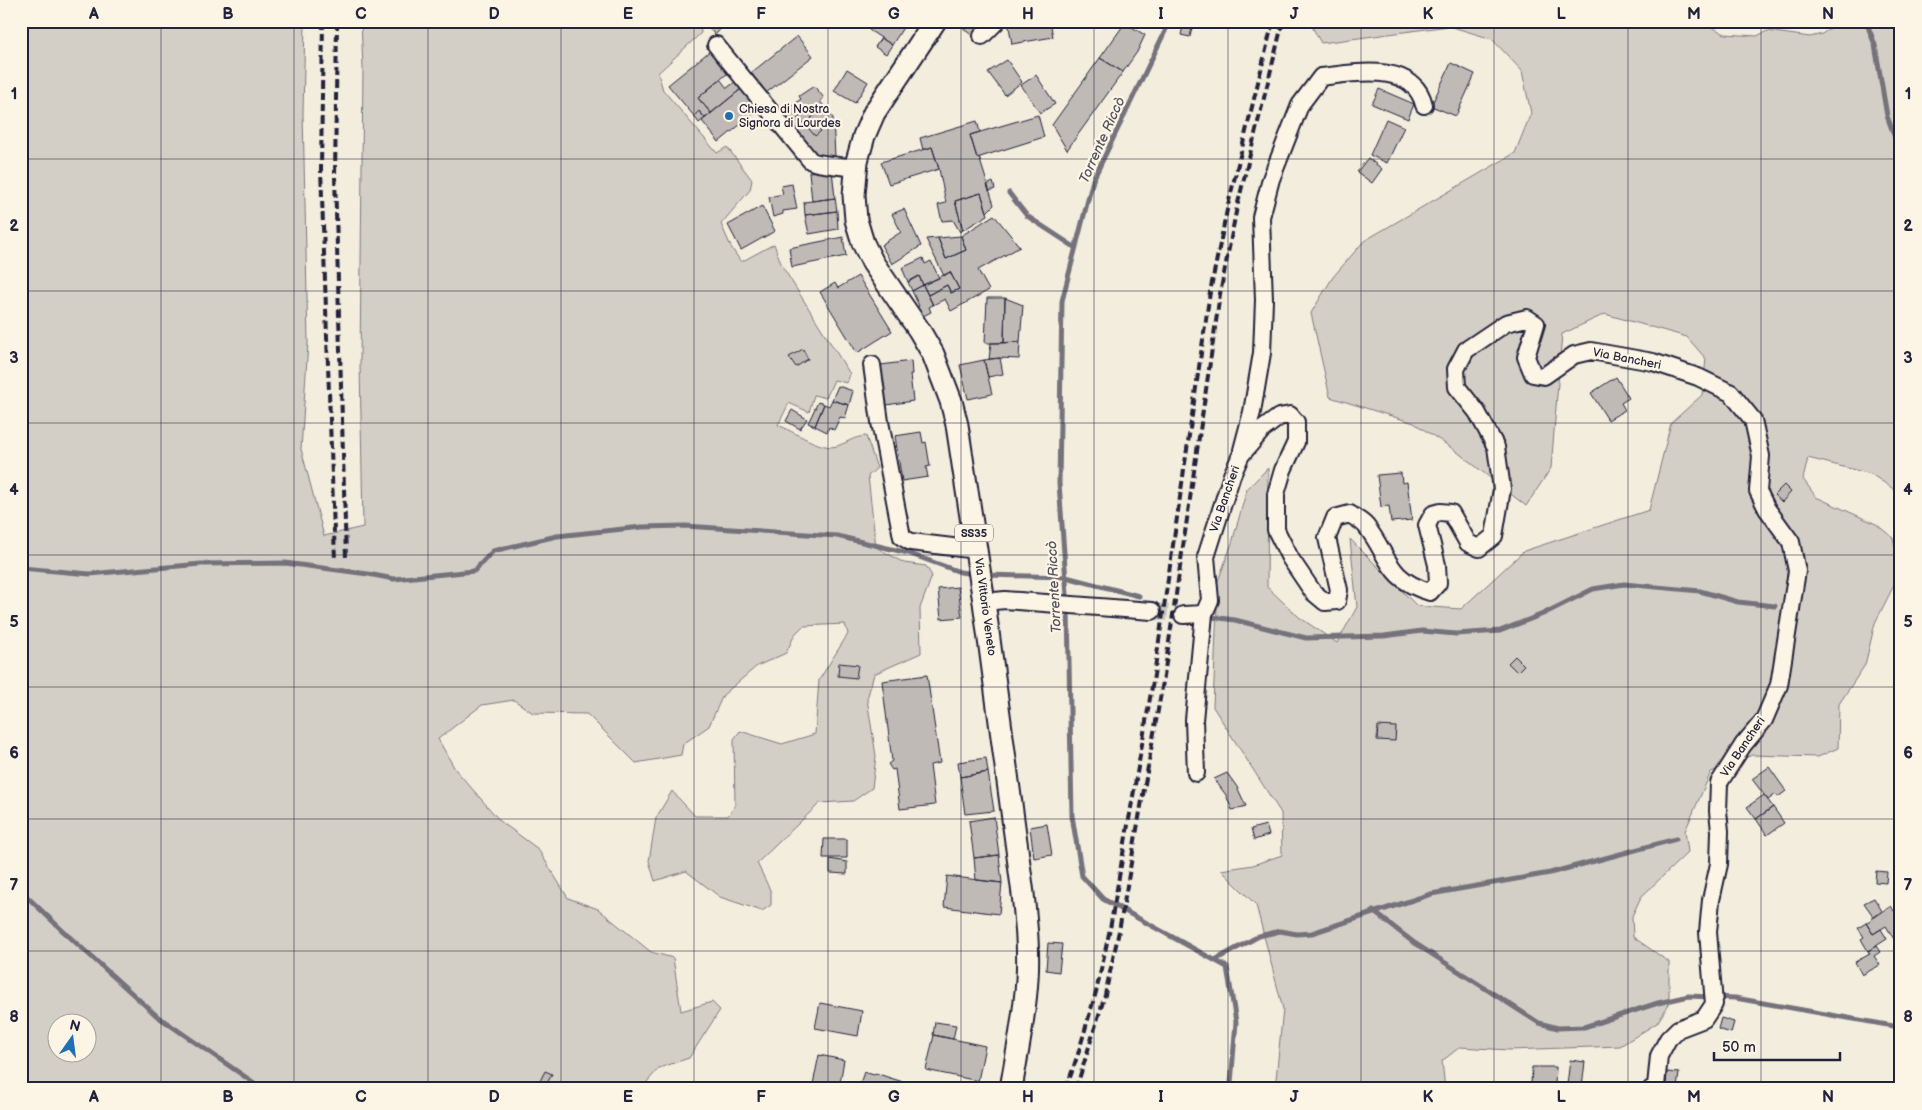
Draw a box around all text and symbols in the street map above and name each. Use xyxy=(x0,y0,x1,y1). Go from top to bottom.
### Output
text: A xyxy=(88,5,99,24)
text: B xyxy=(222,5,234,24)
text: C xyxy=(355,5,367,24)
text: D xyxy=(488,5,500,24)
text: E xyxy=(623,5,633,24)
text: F xyxy=(756,5,766,24)
text: G xyxy=(888,5,900,24)
text: H xyxy=(1022,5,1034,24)
text: I xyxy=(1158,5,1164,24)
text: J xyxy=(1290,5,1299,24)
text: K xyxy=(1423,5,1434,24)
text: L xyxy=(1556,5,1566,24)
text: M xyxy=(1687,5,1701,24)
text: N xyxy=(1822,5,1834,24)
text: 1 xyxy=(11,85,17,104)
text: 1 xyxy=(1905,85,1911,104)
water label: Torrente Riccò xyxy=(1075,94,1129,186)
place label: Chiesa di Nostra Signora di Lourdes xyxy=(739,102,841,131)
marker: Chiesa di Nostra Signora di Lourdes xyxy=(723,110,735,122)
text: 2 xyxy=(9,217,19,236)
text: 2 xyxy=(1903,217,1913,236)
street label: Via Bancheri xyxy=(1592,345,1663,373)
text: 3 xyxy=(9,349,19,368)
text: 3 xyxy=(1903,349,1913,368)
street label: Via Bancheri xyxy=(1207,464,1243,534)
text: 4 xyxy=(9,481,19,500)
text: 4 xyxy=(1903,481,1913,500)
road number: SS35 xyxy=(955,524,993,542)
water label: Torrente Riccò xyxy=(1043,540,1065,634)
street label: Via Vittorio Veneto xyxy=(971,557,999,657)
text: 5 xyxy=(9,613,19,632)
text: 5 xyxy=(1903,613,1913,632)
street label: Via Bancheri xyxy=(1717,714,1769,780)
text: 6 xyxy=(9,744,19,763)
text: 6 xyxy=(1903,744,1913,763)
text: 7 xyxy=(10,876,19,895)
text: 7 xyxy=(1904,876,1913,895)
text: 8 xyxy=(9,1008,19,1027)
text: 8 xyxy=(1903,1008,1913,1027)
north arrow xyxy=(48,1012,98,1062)
text: N xyxy=(68,1016,82,1035)
scale bar xyxy=(1714,1030,1841,1062)
text: 50 m xyxy=(1722,1038,1756,1057)
text: A xyxy=(88,1088,99,1107)
text: B xyxy=(222,1088,234,1107)
text: C xyxy=(355,1088,367,1107)
text: D xyxy=(488,1088,500,1107)
text: E xyxy=(623,1088,633,1107)
text: F xyxy=(756,1088,766,1107)
text: G xyxy=(888,1088,900,1107)
text: H xyxy=(1022,1088,1034,1107)
text: I xyxy=(1158,1088,1164,1107)
text: J xyxy=(1290,1088,1299,1107)
text: K xyxy=(1423,1088,1434,1107)
text: L xyxy=(1556,1088,1566,1107)
text: M xyxy=(1687,1088,1701,1107)
text: N xyxy=(1822,1088,1834,1107)

